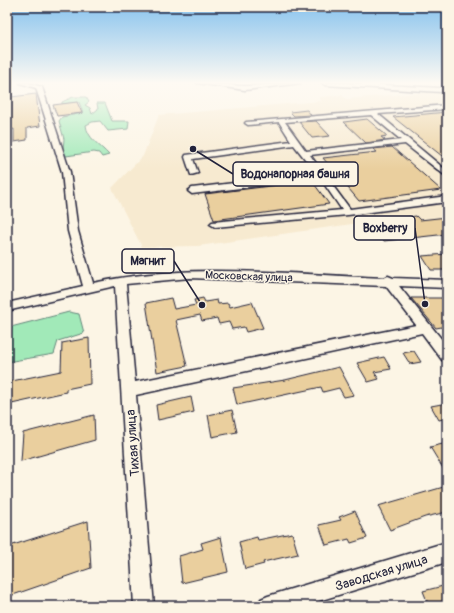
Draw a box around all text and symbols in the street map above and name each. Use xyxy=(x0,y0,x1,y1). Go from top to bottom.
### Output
callout: Водонапорная башня xyxy=(233,162,358,186)
text: Водонапорная башня xyxy=(240,167,350,182)
callout: Boxberry xyxy=(354,216,415,240)
text: Boxberry xyxy=(363,221,408,236)
callout: Магнит xyxy=(122,249,174,273)
text: Магнит xyxy=(130,254,167,269)
street label: Московская улица xyxy=(205,268,293,285)
street label: Тихая улица xyxy=(123,409,143,477)
street label: Заводская улица xyxy=(333,551,429,595)

